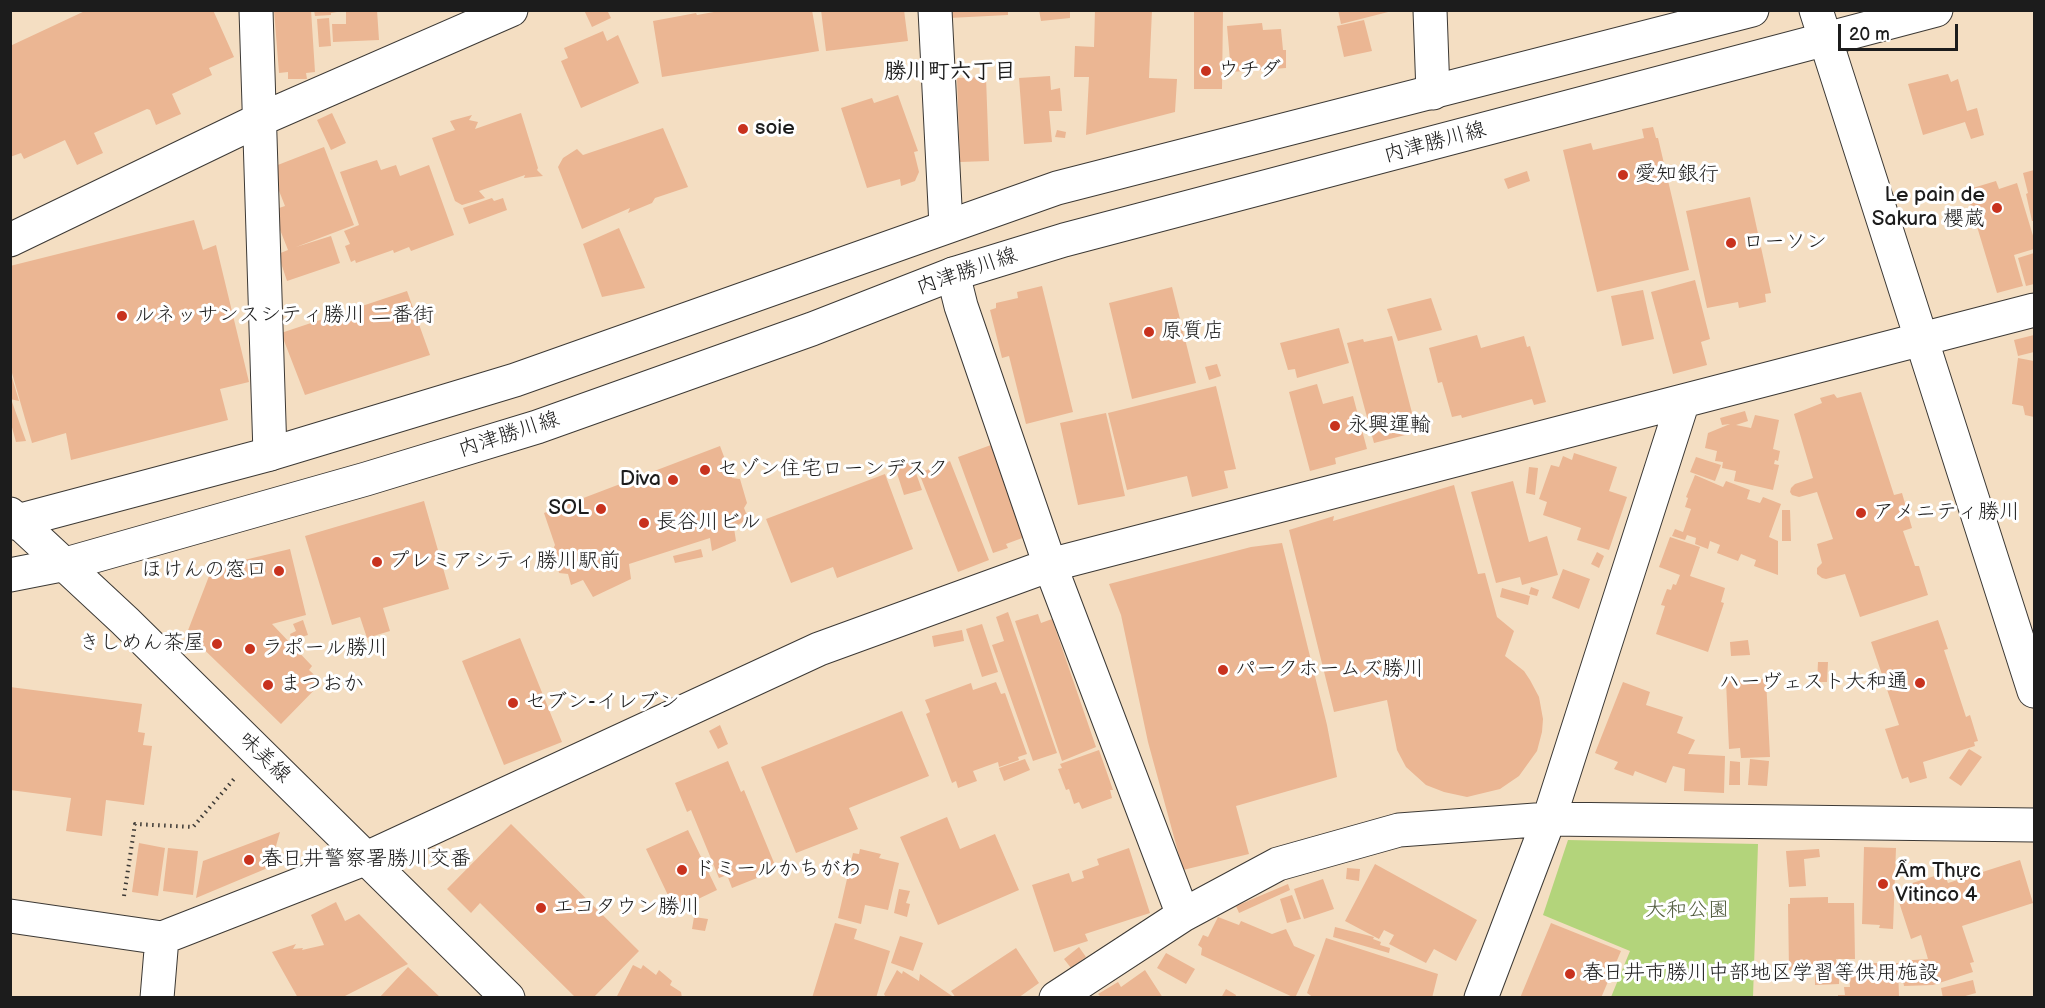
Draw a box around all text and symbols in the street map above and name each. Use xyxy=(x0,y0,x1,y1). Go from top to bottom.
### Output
scale bar xyxy=(1841,12,1961,50)
text: 20 m xyxy=(1849,24,1890,45)
place label: ウチダ xyxy=(1218,58,1281,84)
district label: 勝川町六丁目 xyxy=(884,59,1016,85)
marker: ウチダ xyxy=(1199,64,1213,78)
place label: soie xyxy=(755,116,795,142)
street label: 内津勝川線 xyxy=(1381,117,1489,169)
marker: soie xyxy=(736,122,750,136)
place label: 愛知銀行 xyxy=(1635,162,1719,188)
marker: 愛知銀行 xyxy=(1616,168,1630,182)
place label: Le pain de Sakura 櫻蔵 xyxy=(1872,183,1985,233)
marker: Le pain de Sakura 櫻蔵 xyxy=(1990,201,2004,215)
place label: ローソン xyxy=(1743,230,1827,256)
marker: ローソン xyxy=(1724,236,1738,250)
street label: 内津勝川線 xyxy=(913,243,1021,301)
place label: ルネッサンスシティ勝川 二番街 xyxy=(134,303,434,329)
marker: ルネッサンスシティ勝川 二番街 xyxy=(115,309,129,323)
place label: 原質店 xyxy=(1161,319,1224,345)
marker: 原質店 xyxy=(1142,325,1156,339)
street label: 内津勝川線 xyxy=(455,407,563,463)
place label: 永興運輸 xyxy=(1347,413,1431,439)
marker: 永興運輸 xyxy=(1328,419,1342,433)
place label: セゾン住宅ローンデスク xyxy=(717,457,948,483)
marker: セゾン住宅ローンデスク xyxy=(698,463,712,477)
place label: Diva xyxy=(620,467,661,493)
marker: Diva xyxy=(666,473,680,487)
place label: SOL xyxy=(548,496,589,522)
place label: アメニティ勝川 xyxy=(1873,500,2020,526)
marker: SOL xyxy=(594,502,608,516)
marker: アメニティ勝川 xyxy=(1854,506,1868,520)
place label: 長谷川ビル xyxy=(656,510,761,536)
marker: 長谷川ビル xyxy=(637,516,651,530)
place label: プレミアシティ勝川駅前 xyxy=(389,549,620,575)
marker: プレミアシティ勝川駅前 xyxy=(370,555,384,569)
place label: ほけんの窓口 xyxy=(141,558,267,584)
marker: ほけんの窓口 xyxy=(272,564,286,578)
place label: きしめん茶屋 xyxy=(79,631,205,657)
place label: ラポール勝川 xyxy=(262,636,388,662)
marker: きしめん茶屋 xyxy=(210,637,224,651)
marker: ラポール勝川 xyxy=(243,642,257,656)
place label: パークホームズ勝川 xyxy=(1235,657,1424,683)
marker: パークホームズ勝川 xyxy=(1216,663,1230,677)
place label: ハーヴェスト大和通 xyxy=(1719,670,1908,696)
place label: まつおか xyxy=(280,672,364,698)
marker: ハーヴェスト大和通 xyxy=(1913,676,1927,690)
marker: まつおか xyxy=(261,678,275,692)
place label: セブン-イレブン xyxy=(525,690,680,716)
marker: セブン-イレブン xyxy=(506,696,520,710)
street label: 味美線 xyxy=(233,727,295,789)
place label: 春日井警察署勝川交番 xyxy=(261,847,471,873)
marker: 春日井警察署勝川交番 xyxy=(242,853,256,867)
place label: ドミールかちがわ xyxy=(694,857,862,883)
place label: Ẩm Thực Vitinco 4 xyxy=(1895,859,1981,909)
marker: ドミールかちがわ xyxy=(675,863,689,877)
marker: Ẩm Thực Vitinco 4 xyxy=(1876,877,1890,891)
place label: エコタウン勝川 xyxy=(553,895,700,921)
park label: 大和公園 xyxy=(1645,898,1729,924)
marker: エコタウン勝川 xyxy=(534,901,548,915)
place label: 春日井市勝川中部地区学習等供用施設 xyxy=(1582,961,1939,987)
marker: 春日井市勝川中部地区学習等供用施設 xyxy=(1563,967,1577,981)

